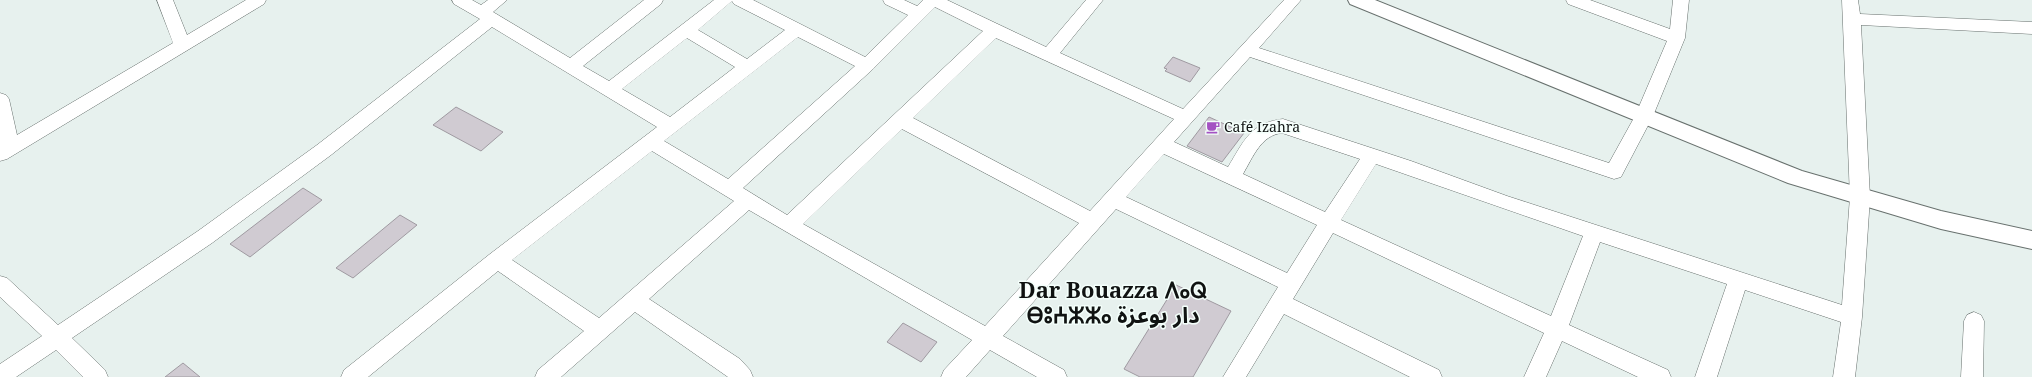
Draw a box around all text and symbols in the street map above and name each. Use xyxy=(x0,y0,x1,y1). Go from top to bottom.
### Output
place label: Café Izahra xyxy=(1224,117,1300,136)
cafe icon: Café Izahra xyxy=(1205,119,1221,135)
district label: Dar Bouazza ⴷⴰⵕ ⴱⵓⵄⵣⵣⴰ دار بوعزة xyxy=(1019,274,1208,329)

